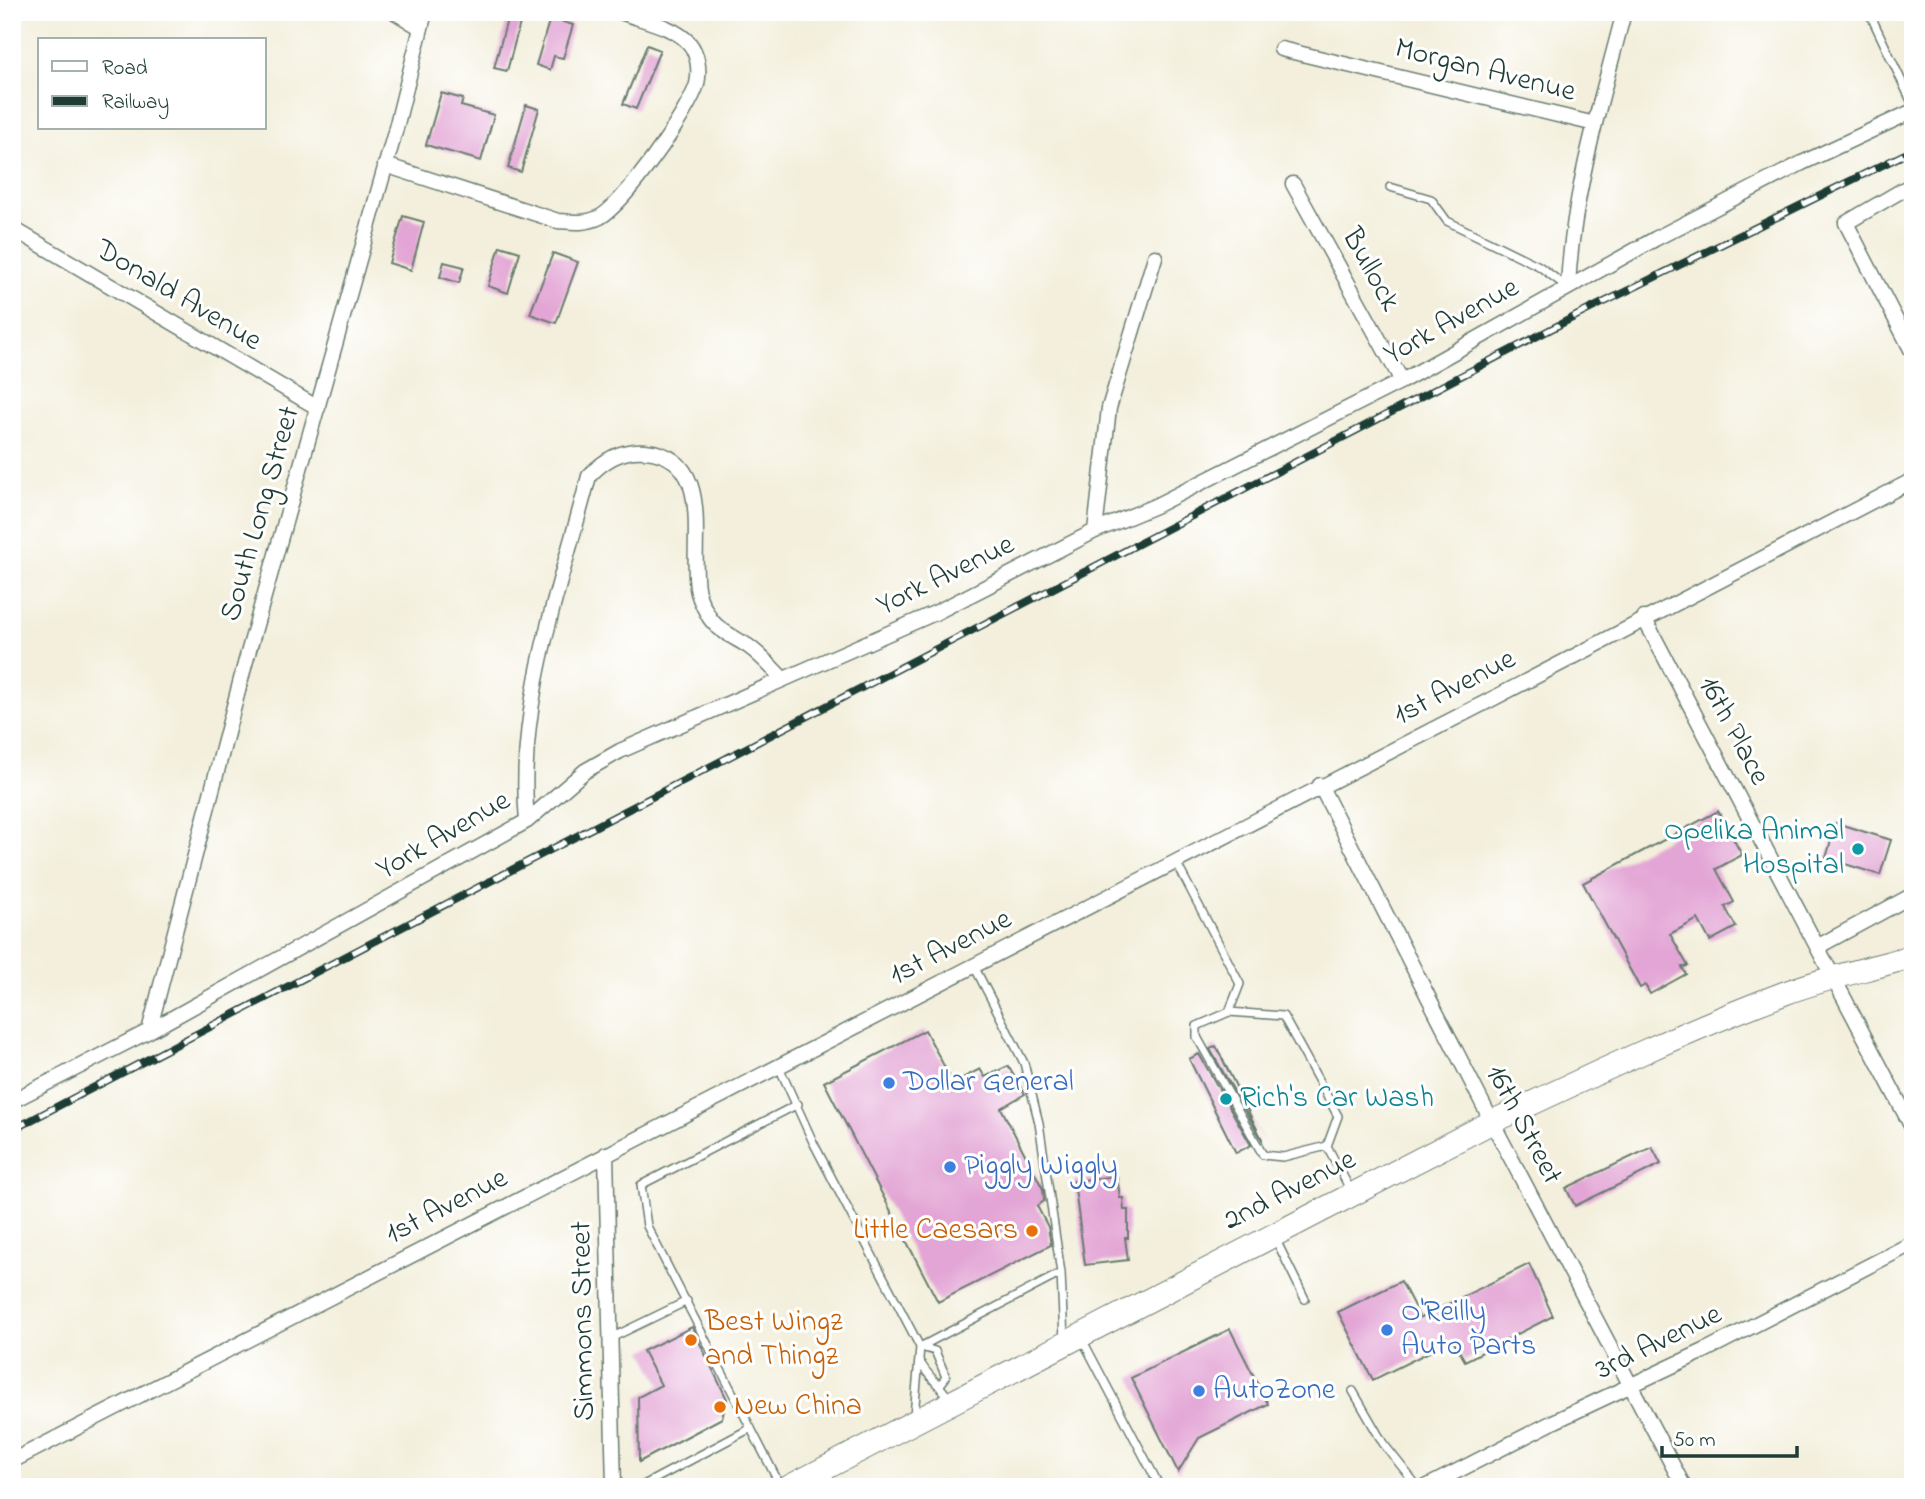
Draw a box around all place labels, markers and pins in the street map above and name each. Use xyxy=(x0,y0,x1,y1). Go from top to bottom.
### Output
place label: Opelika Animal Hospital xyxy=(1664,810,1844,888)
marker: Opelika Animal Hospital xyxy=(1850,841,1866,857)
place label: Dollar General xyxy=(902,1061,1074,1105)
marker: Dollar General xyxy=(881,1075,897,1091)
place label: Rich's Car Wash xyxy=(1240,1077,1434,1121)
marker: Rich's Car Wash xyxy=(1218,1091,1234,1107)
place label: Piggly Wiggly xyxy=(964,1145,1118,1189)
marker: Piggly Wiggly xyxy=(942,1159,958,1175)
place label: Little Caesars xyxy=(853,1209,1018,1253)
marker: Little Caesars xyxy=(1024,1223,1040,1239)
place label: O'Reilly Auto Parts xyxy=(1401,1291,1536,1369)
place label: Best Wingz and Thingz xyxy=(704,1301,843,1379)
marker: O'Reilly Auto Parts xyxy=(1379,1322,1395,1338)
marker: Best Wingz and Thingz xyxy=(683,1332,699,1348)
place label: AutoZone xyxy=(1213,1369,1336,1413)
marker: AutoZone xyxy=(1191,1383,1207,1399)
place label: New China xyxy=(734,1385,862,1429)
marker: New China xyxy=(712,1399,728,1415)

